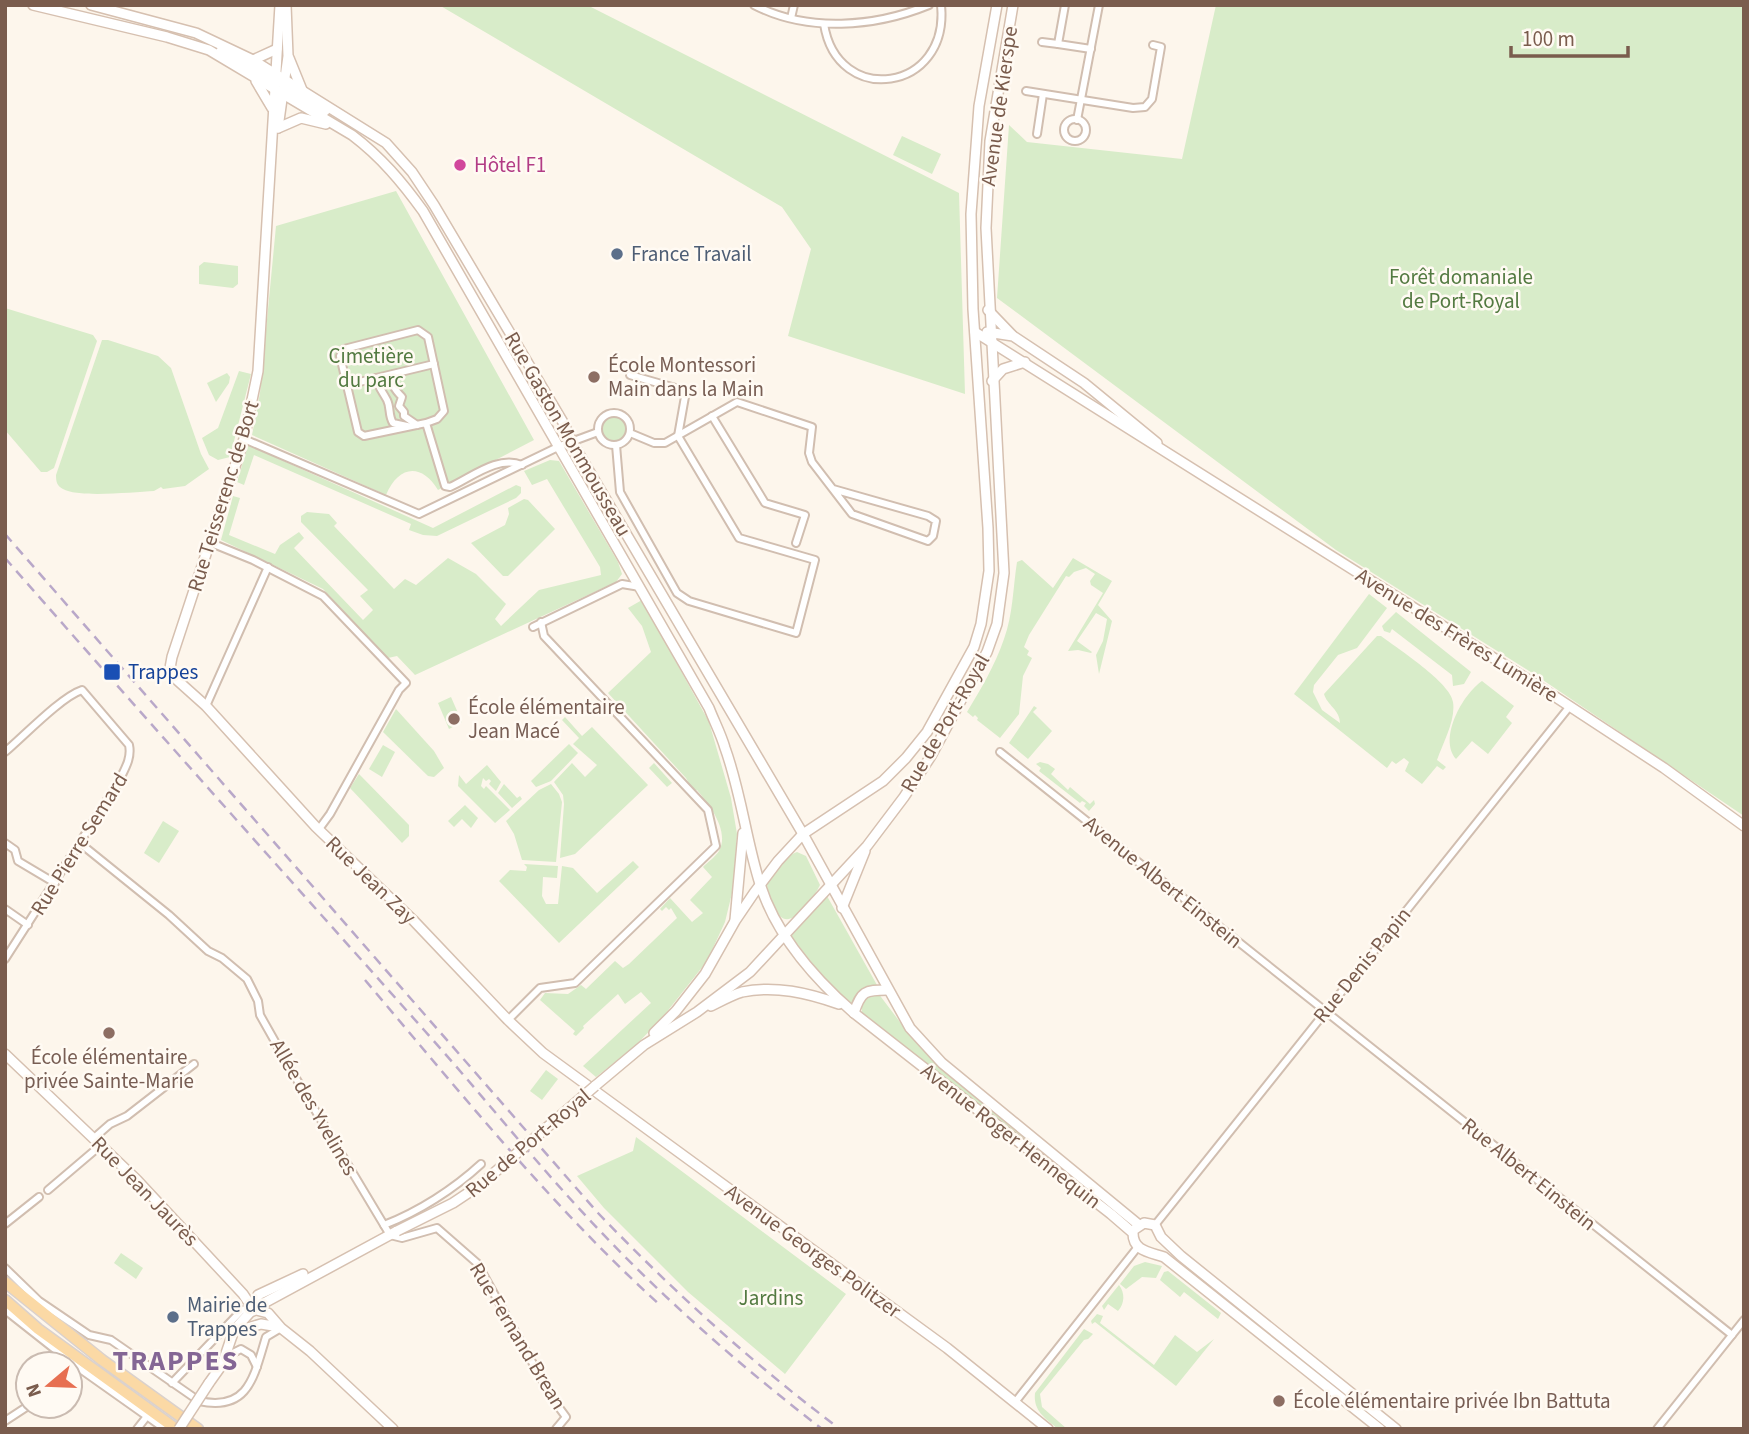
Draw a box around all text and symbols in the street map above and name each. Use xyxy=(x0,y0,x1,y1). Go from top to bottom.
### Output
scale bar xyxy=(1511,14,1628,58)
street label: Avenue de Kierspe xyxy=(973,24,1025,188)
text: 100 m xyxy=(1522,24,1575,54)
place label: Hôtel F1 xyxy=(474,150,546,180)
marker: Hôtel F1 xyxy=(452,157,468,173)
place label: France Travail xyxy=(631,239,752,269)
marker: France Travail xyxy=(609,246,625,262)
park label: Forêt domaniale de Port-Royal xyxy=(1389,262,1533,316)
street label: Rue Gaston Monmousseau xyxy=(497,326,639,542)
park label: Cimetière du parc xyxy=(329,341,413,395)
place label: École Montessori Main dans la Main xyxy=(608,350,764,404)
marker: École Montessori Main dans la Main xyxy=(586,369,602,385)
street label: Rue Teisserenc de Bort xyxy=(180,397,266,595)
street label: Avenue des Frères Lumière xyxy=(1350,560,1564,710)
street label: Rue de Port-Royal xyxy=(893,648,997,798)
place label: Trappes xyxy=(128,657,198,687)
marker: Trappes xyxy=(102,662,122,682)
place label: École élémentaire Jean Macé xyxy=(468,692,625,746)
marker: École élémentaire Jean Macé xyxy=(446,711,462,727)
street label: Rue Pierre Semard xyxy=(23,767,135,921)
street label: Avenue Albert Einstein xyxy=(1077,809,1249,955)
street label: Rue Jean Zay xyxy=(319,829,423,931)
street label: Rue Denis Papin xyxy=(1306,901,1418,1029)
marker: École élémentaire privée Sainte-Marie xyxy=(101,1025,117,1041)
street label: Allée des Yvelines xyxy=(263,1033,365,1181)
place label: École élémentaire privée Sainte-Marie xyxy=(24,1042,194,1096)
street label: Avenue Roger Hennequin xyxy=(914,1056,1108,1216)
street label: Rue de Port-Royal xyxy=(459,1081,597,1205)
street label: Rue Albert Einstein xyxy=(1455,1110,1603,1238)
street label: Rue Jean Jaurès xyxy=(85,1129,206,1253)
street label: Avenue Georges Politzer xyxy=(719,1177,908,1326)
street label: Rue Fernand Brean xyxy=(462,1257,574,1415)
park label: Jardins xyxy=(739,1283,804,1313)
place label: Mairie de Trappes xyxy=(187,1290,267,1344)
marker: Mairie de Trappes xyxy=(165,1309,181,1325)
district label: TRAPPES xyxy=(113,1341,239,1381)
north arrow xyxy=(14,1350,84,1420)
text: N xyxy=(20,1380,49,1400)
place label: École élémentaire privée Ibn Battuta xyxy=(1293,1386,1611,1416)
marker: École élémentaire privée Ibn Battuta xyxy=(1271,1393,1287,1409)

